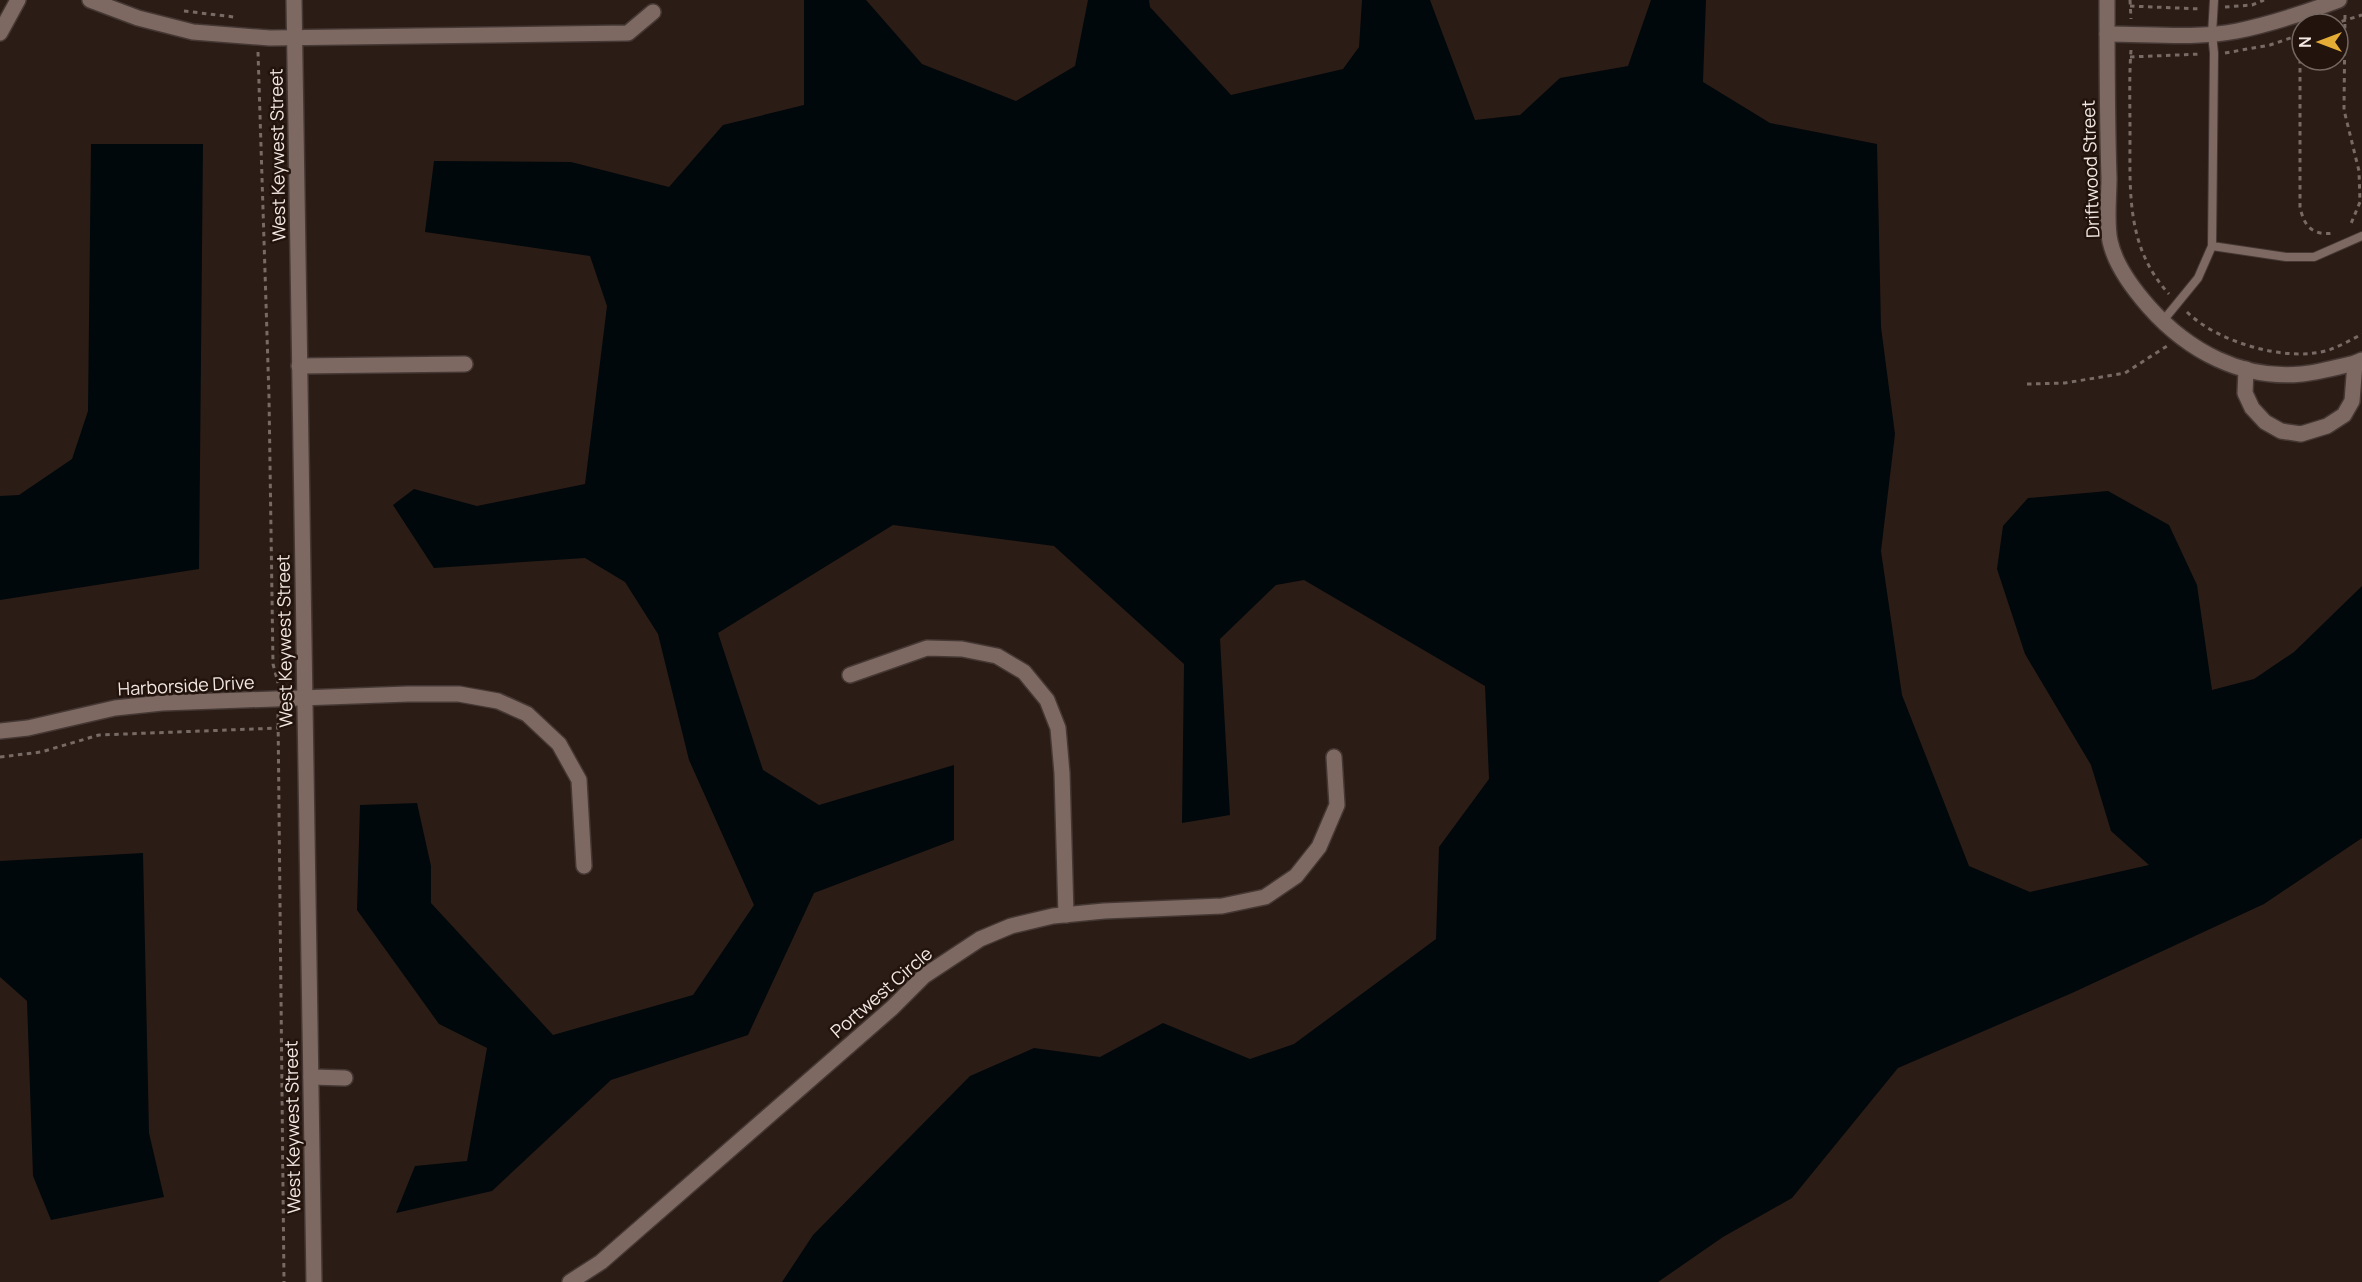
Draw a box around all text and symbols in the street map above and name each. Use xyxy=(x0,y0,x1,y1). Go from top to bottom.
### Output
north arrow xyxy=(2290,12,2350,72)
text: N xyxy=(2294,36,2316,48)
street label: West Keywest Street xyxy=(263,68,291,242)
street label: Driftwood Street xyxy=(2076,99,2104,239)
street label: West Keywest Street xyxy=(270,554,298,728)
street label: Harborside Drive xyxy=(117,669,255,701)
street label: Portwest Circle xyxy=(825,941,937,1043)
street label: West Keywest Street xyxy=(278,1040,306,1214)

